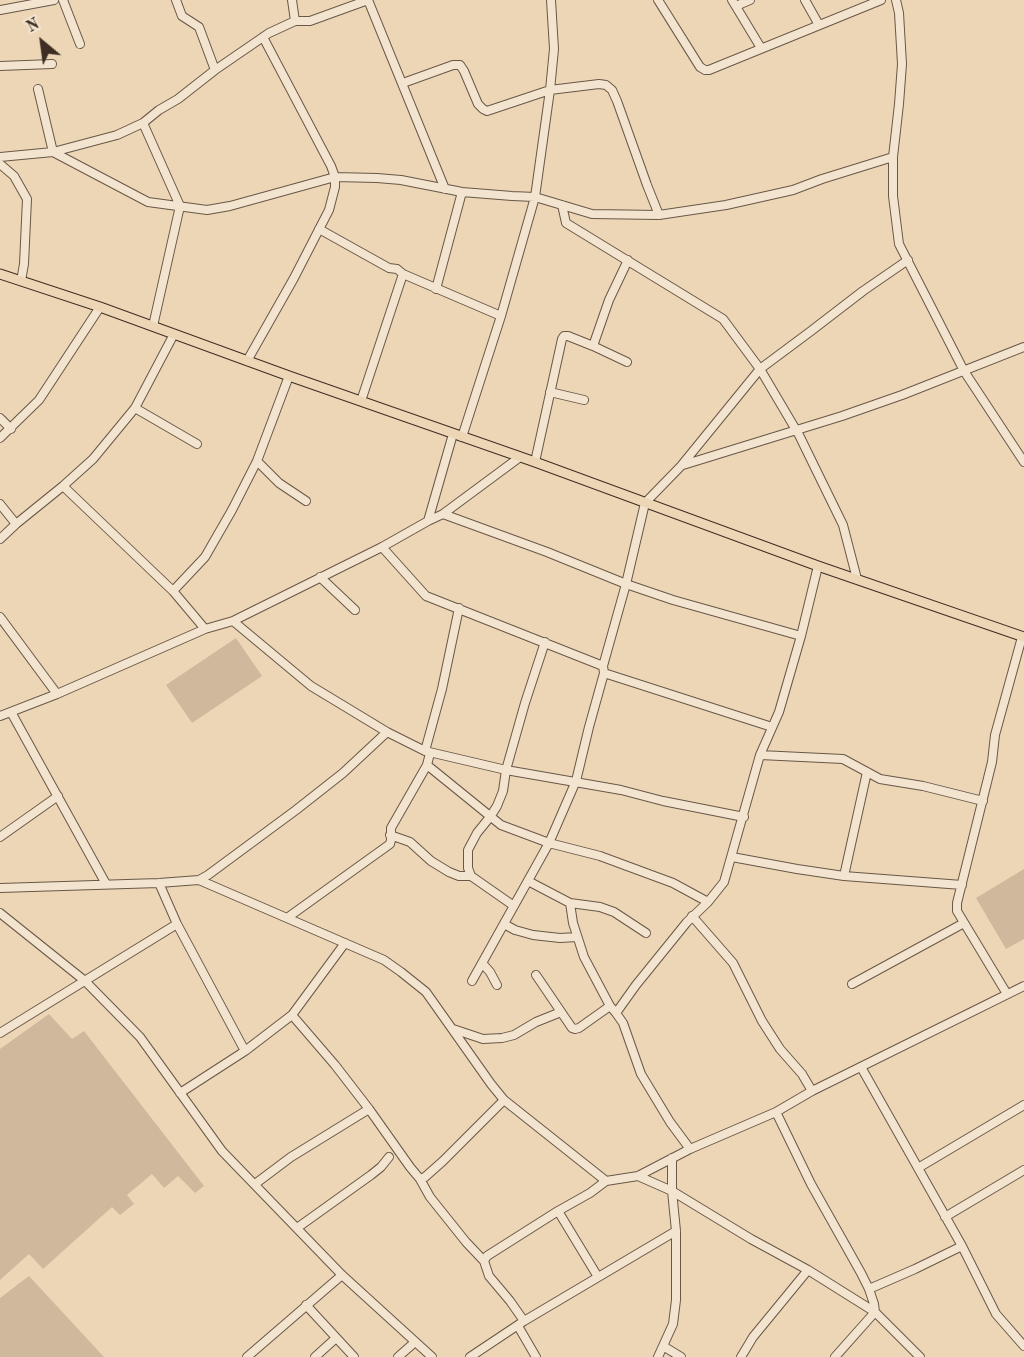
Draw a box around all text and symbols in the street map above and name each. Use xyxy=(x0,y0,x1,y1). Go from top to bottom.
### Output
north arrow xyxy=(12,12,72,72)
text: N xyxy=(24,16,42,36)

